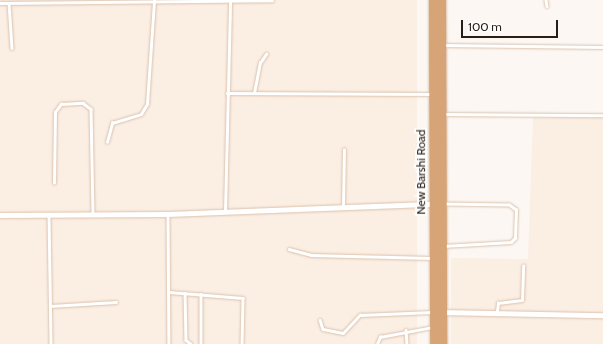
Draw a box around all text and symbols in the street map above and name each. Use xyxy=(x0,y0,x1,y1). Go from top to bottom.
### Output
scale bar xyxy=(463,12,560,38)
text: 100 m xyxy=(468,19,502,34)
street label: New Barshi Road xyxy=(414,129,428,215)

